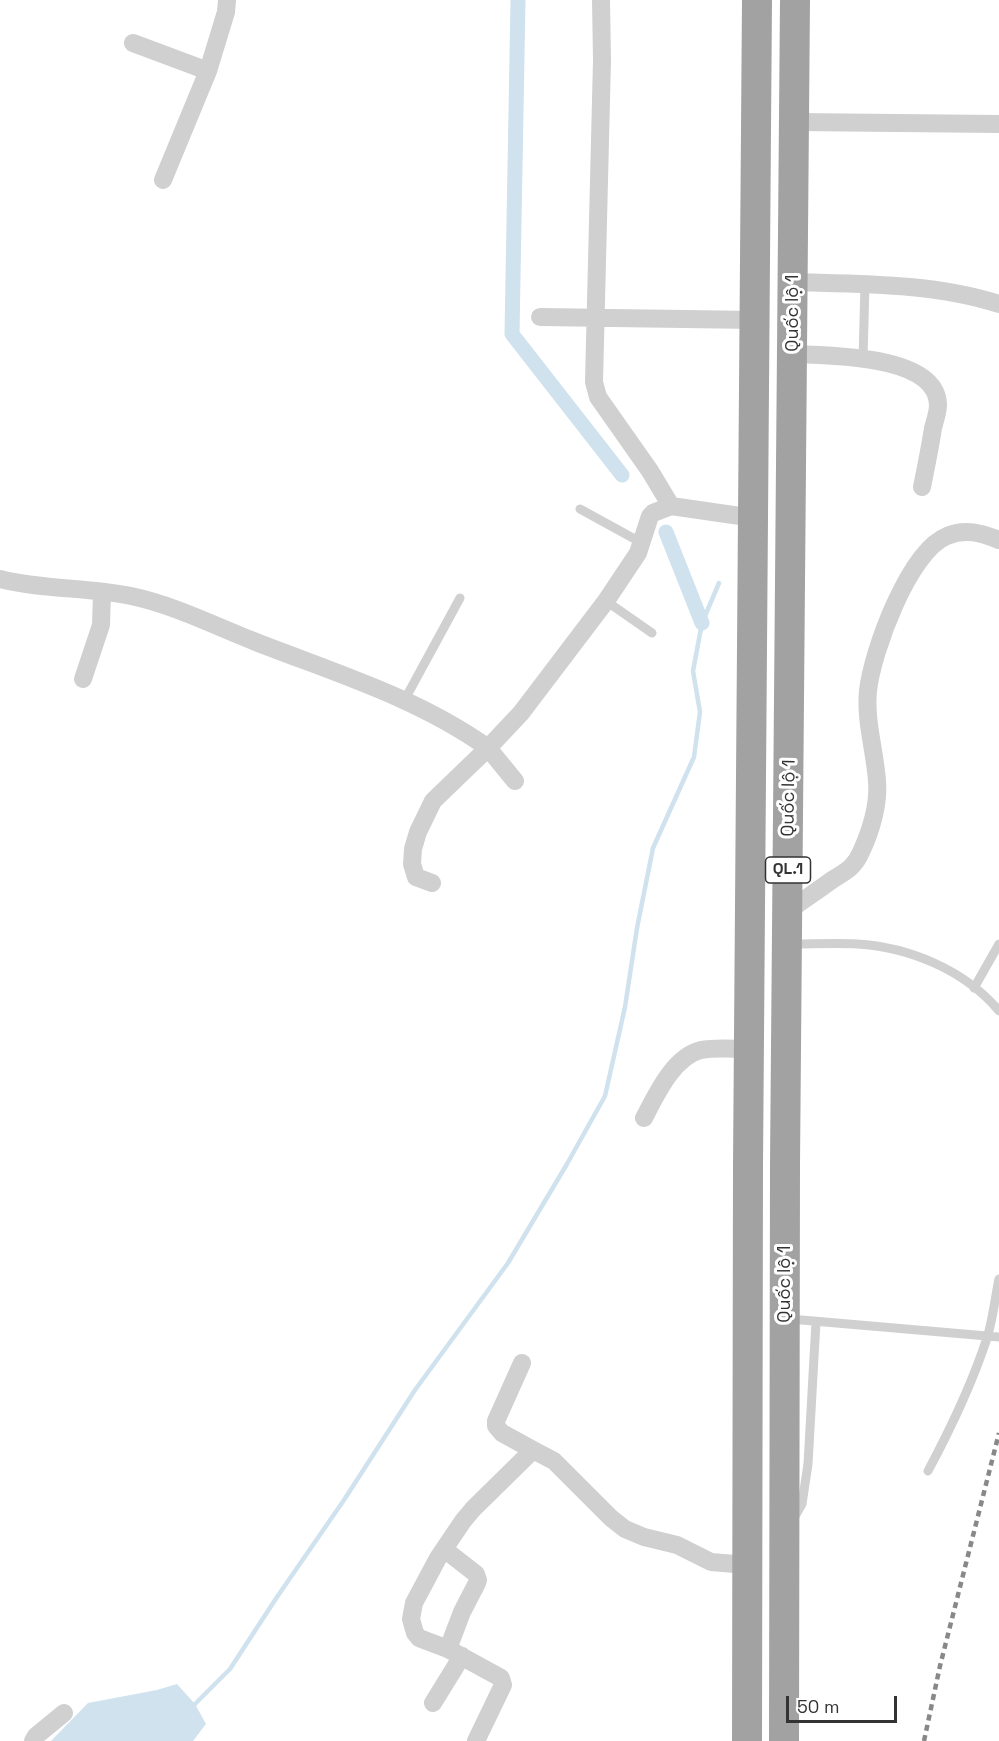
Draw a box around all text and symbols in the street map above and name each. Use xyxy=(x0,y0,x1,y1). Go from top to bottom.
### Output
street label: Quốc lộ 1 xyxy=(782,274,804,352)
street label: Quốc lộ 1 xyxy=(778,759,800,837)
road number: QL.1 xyxy=(766,857,810,883)
street label: Quốc lộ 1 xyxy=(774,1245,796,1323)
scale bar xyxy=(789,1684,900,1722)
text: 50 m xyxy=(797,1695,839,1718)

